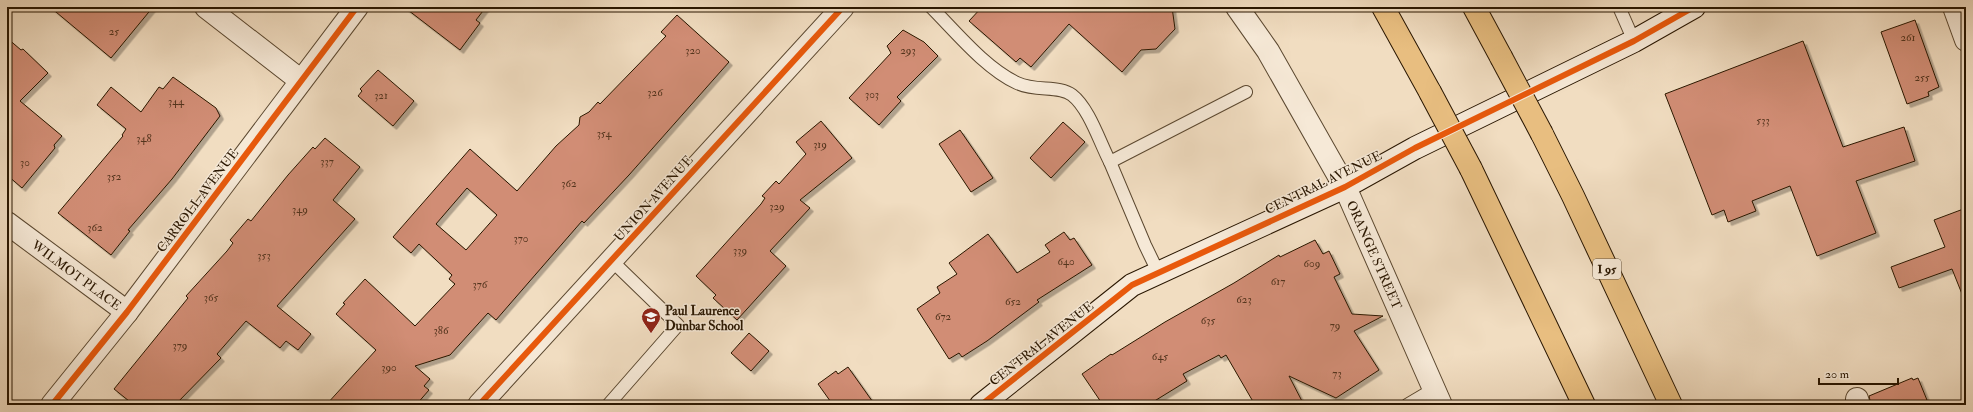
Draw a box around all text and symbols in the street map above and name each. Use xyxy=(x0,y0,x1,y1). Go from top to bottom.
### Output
house number: 25 xyxy=(109,25,119,38)
house number: 261 xyxy=(1900,31,1916,44)
house number: 320 xyxy=(685,44,701,57)
house number: 293 xyxy=(900,44,916,57)
house number: 255 xyxy=(1914,71,1930,84)
house number: 326 xyxy=(647,86,664,99)
house number: 303 xyxy=(865,88,879,101)
house number: 321 xyxy=(374,89,388,102)
house number: 344 xyxy=(168,95,185,108)
house number: 533 xyxy=(1756,114,1770,127)
house number: 354 xyxy=(597,127,612,140)
house number: 348 xyxy=(136,132,152,145)
house number: 319 xyxy=(813,138,827,151)
street label: CARROLL AVENUE xyxy=(153,145,242,256)
street label: CENTRAL AVENUE xyxy=(1262,148,1384,218)
street label: UNION AVENUE xyxy=(611,152,697,245)
house number: 337 xyxy=(320,155,334,168)
house number: 30 xyxy=(20,156,30,169)
house number: 352 xyxy=(107,170,122,183)
house number: 362 xyxy=(561,177,577,190)
street label: ORANGE STREET xyxy=(1343,198,1405,312)
house number: 329 xyxy=(769,200,785,213)
house number: 349 xyxy=(292,203,308,216)
house number: 362 xyxy=(87,221,103,234)
house number: 370 xyxy=(514,232,529,245)
street label: WILMOT PLACE xyxy=(27,237,124,314)
house number: 339 xyxy=(733,244,747,257)
house number: 353 xyxy=(257,249,271,262)
house number: 640 xyxy=(1057,255,1075,268)
house number: 609 xyxy=(1304,257,1320,270)
road number: I 95 xyxy=(1593,259,1621,279)
house number: 617 xyxy=(1271,275,1285,288)
house number: 376 xyxy=(473,278,489,291)
house number: 365 xyxy=(204,291,218,304)
house number: 623 xyxy=(1236,293,1252,306)
house number: 652 xyxy=(1005,295,1021,308)
street label: CENTRAL AVENUE xyxy=(986,298,1097,389)
place label: Paul Laurence Dunbar School xyxy=(665,303,744,334)
school or university icon: Paul Laurence Dunbar School xyxy=(640,306,662,334)
house number: 672 xyxy=(935,310,952,323)
house number: 635 xyxy=(1201,314,1215,327)
house number: 79 xyxy=(1330,319,1340,332)
house number: 386 xyxy=(434,324,450,337)
house number: 379 xyxy=(173,339,187,352)
house number: 645 xyxy=(1152,350,1168,363)
scale bar xyxy=(1819,360,1898,386)
house number: 390 xyxy=(381,361,397,374)
house number: 73 xyxy=(1332,367,1342,380)
text: 20 m xyxy=(1825,367,1850,382)

